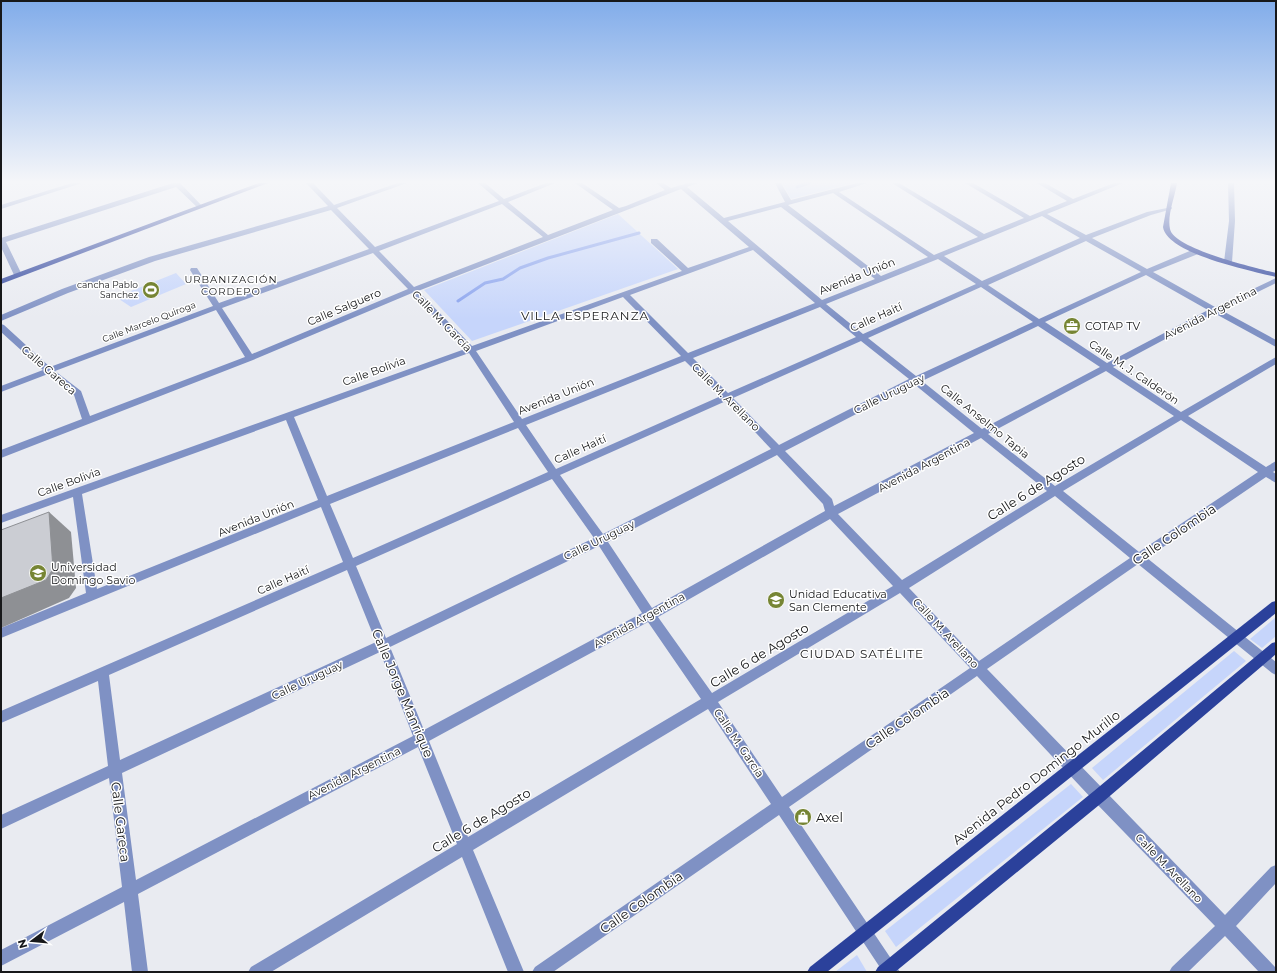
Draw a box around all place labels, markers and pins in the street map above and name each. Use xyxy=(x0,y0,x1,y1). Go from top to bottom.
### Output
place label: cancha Pablo Sanchez xyxy=(77,279,138,300)
sports icon: cancha Pablo Sanchez xyxy=(141,280,161,300)
office icon: COTAP TV xyxy=(1062,316,1082,336)
place label: COTAP TV xyxy=(1085,319,1140,333)
place label: Universidad Domingo Savio xyxy=(51,560,135,587)
school or university icon: Universidad Domingo Savio xyxy=(28,563,48,583)
place label: Unidad Educativa San Clemente xyxy=(789,587,887,614)
school or university icon: Unidad Educativa San Clemente xyxy=(766,590,786,610)
shop icon: Axel xyxy=(793,807,813,827)
place label: Axel xyxy=(816,809,843,825)

